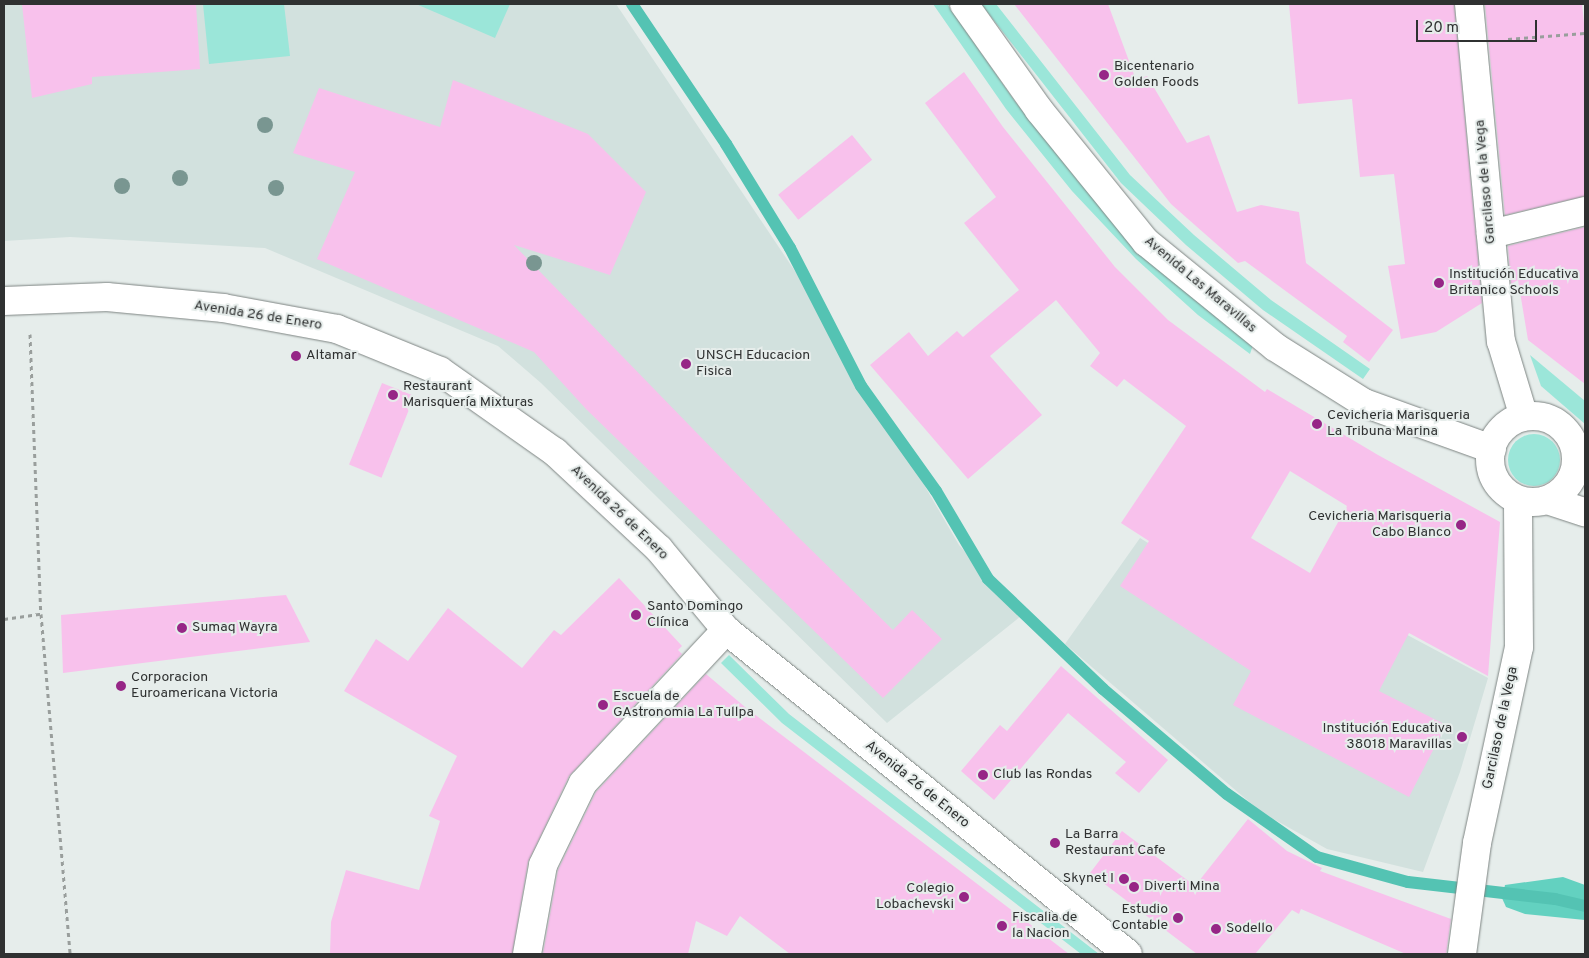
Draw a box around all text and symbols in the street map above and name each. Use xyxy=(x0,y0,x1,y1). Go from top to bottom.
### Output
scale bar xyxy=(1419,10,1540,42)
text: 20 m xyxy=(1424,19,1459,38)
place label: Bicentenario Golden Foods xyxy=(1114,59,1199,92)
marker: Bicentenario Golden Foods xyxy=(1098,69,1110,81)
street label: Garcilaso de la Vega xyxy=(1472,119,1500,245)
street label: Avenida Las Maravillas xyxy=(1140,233,1260,337)
place label: Institución Educativa Britanico Schools xyxy=(1449,267,1579,300)
marker: Institución Educativa Britanico Schools xyxy=(1433,277,1445,289)
street label: Avenida 26 de Enero xyxy=(193,298,323,334)
place label: Altamar xyxy=(306,348,357,364)
place label: UNSCH Educacion Fisica xyxy=(696,348,810,381)
marker: Altamar xyxy=(290,350,302,362)
marker: UNSCH Educacion Fisica xyxy=(680,358,692,370)
place label: Restaurant Marisquería Mixturas xyxy=(403,379,534,412)
marker: Restaurant Marisquería Mixturas xyxy=(387,389,399,401)
place label: Cevicheria Marisqueria La Tribuna Marina xyxy=(1327,408,1470,441)
marker: Cevicheria Marisqueria La Tribuna Marina xyxy=(1311,418,1323,430)
street label: Avenida 26 de Enero xyxy=(567,462,671,564)
place label: Cevicheria Marisqueria Cabo Blanco xyxy=(1308,509,1451,542)
marker: Cevicheria Marisqueria Cabo Blanco xyxy=(1455,519,1467,531)
place label: Santo Domingo Clínica xyxy=(647,599,743,632)
marker: Santo Domingo Clínica xyxy=(629,608,643,622)
place label: Sumaq Wayra xyxy=(192,620,278,636)
marker: Sumaq Wayra xyxy=(176,622,188,634)
street label: Garcilaso de la Vega xyxy=(1480,665,1522,791)
place label: Corporacion Euroamericana Victoria xyxy=(131,670,278,702)
marker: Corporacion Euroamericana Victoria xyxy=(115,680,127,692)
place label: Escuela de GAstronomia La Tullpa xyxy=(613,689,754,722)
marker: Escuela de GAstronomia La Tullpa xyxy=(597,699,609,711)
place label: Institución Educativa 38018 Maravillas xyxy=(1322,721,1452,754)
marker: Institución Educativa 38018 Maravillas xyxy=(1456,731,1468,743)
street label: Avenida 26 de Enero xyxy=(861,738,973,832)
place label: Club las Rondas xyxy=(993,767,1092,783)
marker: Club las Rondas xyxy=(977,769,989,781)
place label: La Barra Restaurant Cafe xyxy=(1065,827,1166,860)
marker: La Barra Restaurant Cafe xyxy=(1049,837,1061,849)
place label: Skynet I xyxy=(1063,871,1114,887)
marker: Skynet I xyxy=(1118,873,1130,885)
place label: Diverti Mina xyxy=(1144,879,1220,895)
place label: Colegio Lobachevski xyxy=(876,881,954,914)
marker: Diverti Mina xyxy=(1128,881,1140,893)
marker: Colegio Lobachevski xyxy=(958,891,970,903)
place label: Estudio Contable xyxy=(1112,902,1168,934)
place label: Fiscalia de la Nacion xyxy=(1012,910,1077,942)
marker: Estudio Contable xyxy=(1172,912,1184,924)
marker: Fiscalia de la Nacion xyxy=(996,920,1008,932)
place label: Sodello xyxy=(1226,921,1273,937)
marker: Sodello xyxy=(1210,923,1222,935)

